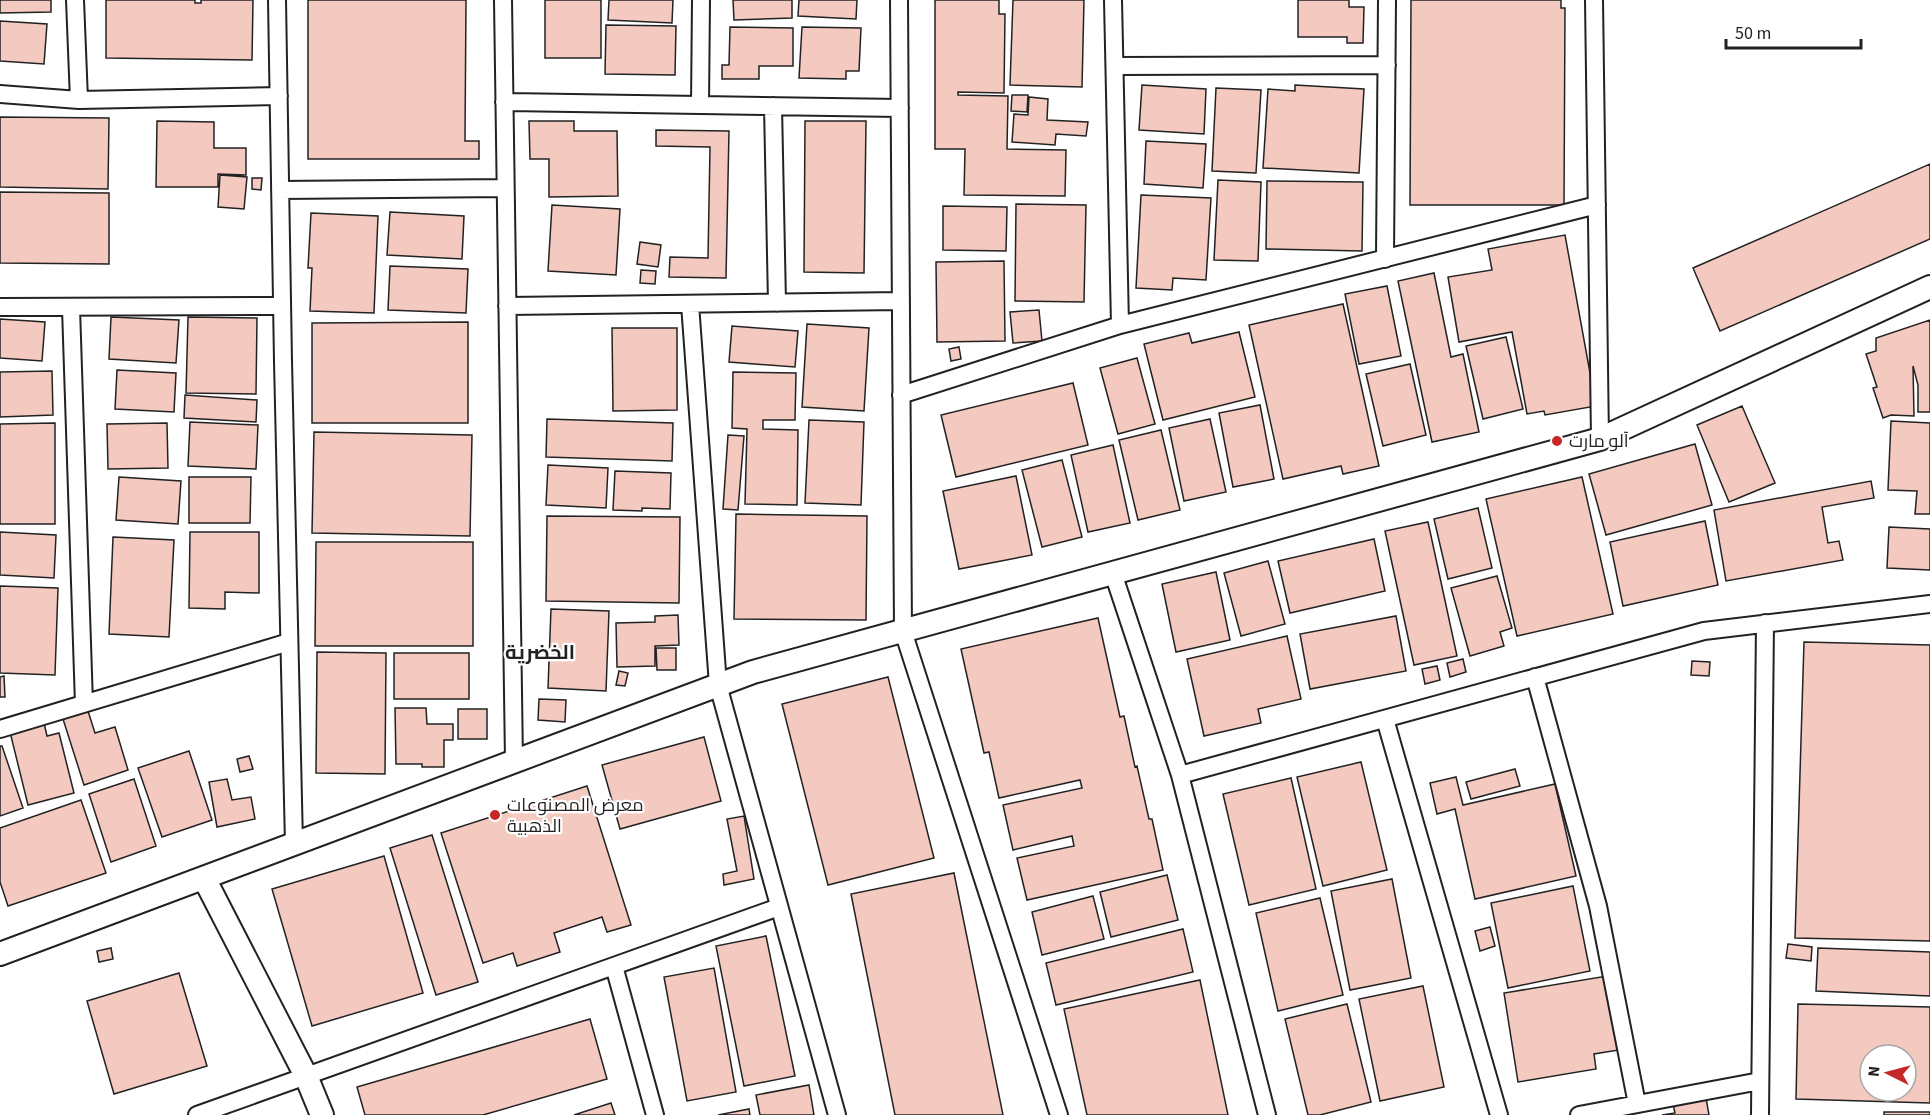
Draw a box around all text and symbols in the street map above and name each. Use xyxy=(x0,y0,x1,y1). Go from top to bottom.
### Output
scale bar xyxy=(1726,12,1861,50)
text: 50 m xyxy=(1735,21,1771,46)
place label: آلو مارت xyxy=(1569,429,1629,454)
marker: آلو مارت xyxy=(1550,434,1564,448)
district label: الخضرية xyxy=(505,639,575,667)
place label: معرض المصنوعات الذهبية xyxy=(507,793,644,839)
marker: معرض المصنوعات الذهبية xyxy=(488,808,502,822)
north arrow xyxy=(1858,1043,1918,1103)
text: N xyxy=(1863,1065,1886,1078)

